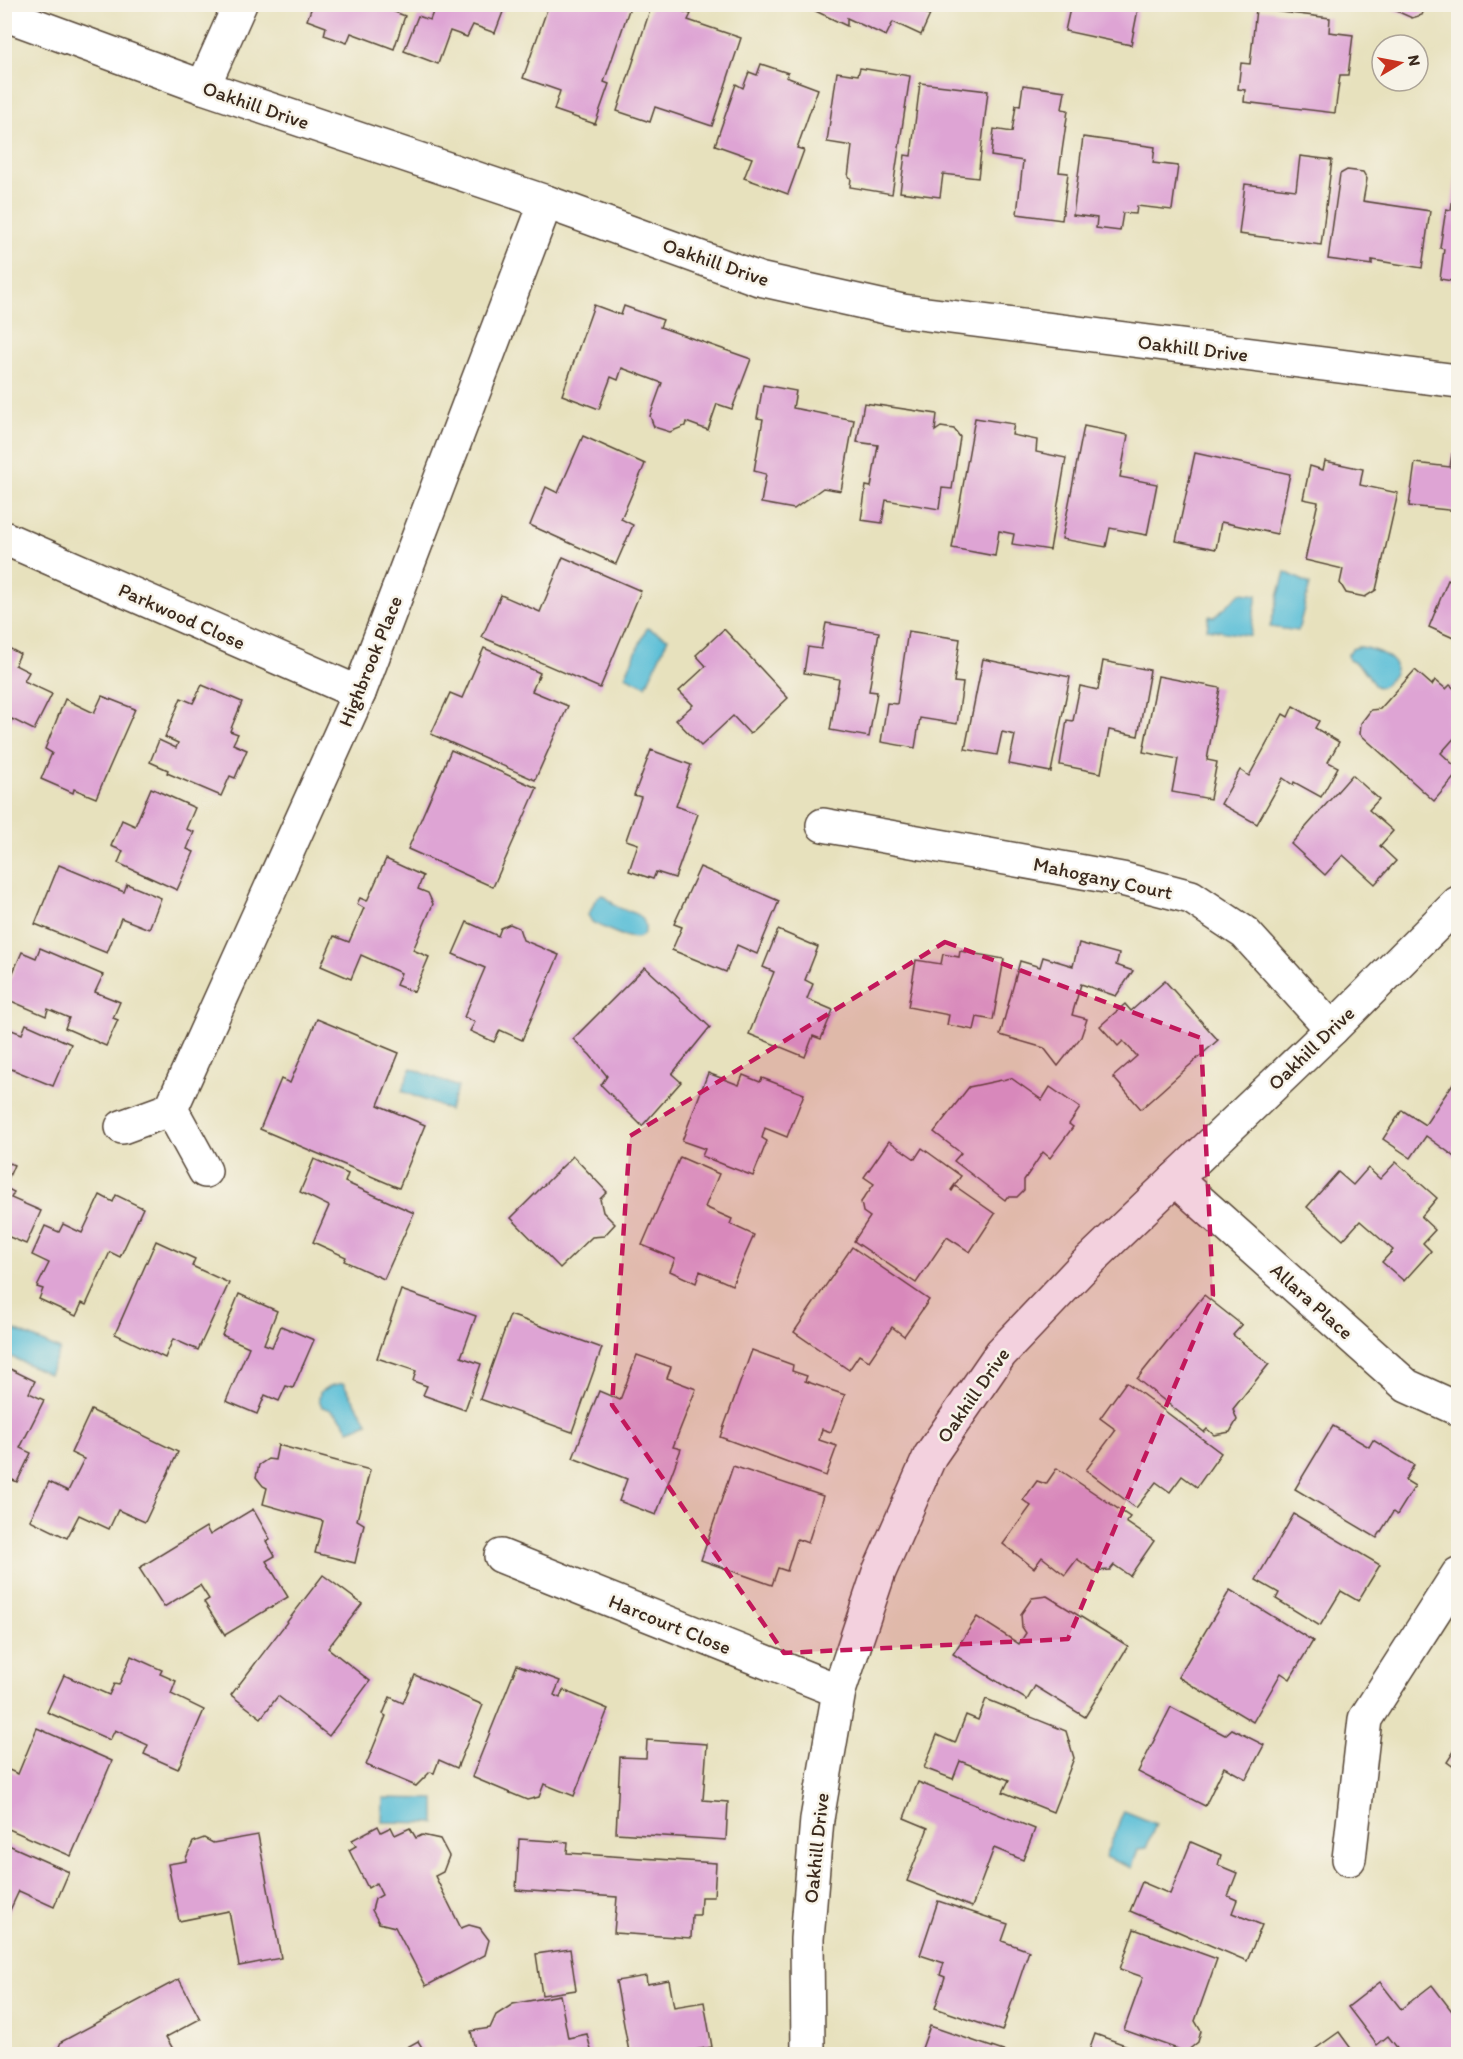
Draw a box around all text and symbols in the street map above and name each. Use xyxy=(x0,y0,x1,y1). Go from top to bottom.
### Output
north arrow xyxy=(1370,33,1430,93)
text: N xyxy=(1404,54,1425,67)
street label: Oakhill Drive xyxy=(200,76,312,134)
street label: Oakhill Drive xyxy=(660,233,772,291)
street label: Oakhill Drive xyxy=(1136,329,1250,367)
street label: Parkwood Close xyxy=(115,577,249,655)
street label: Highbrook Place xyxy=(333,592,407,730)
street label: Mahogany Court xyxy=(1031,852,1175,904)
street label: Oakhill Drive xyxy=(1263,1001,1359,1095)
street label: Allara Place xyxy=(1266,1258,1358,1344)
street label: Oakhill Drive xyxy=(931,1343,1015,1447)
street label: Harcourt Close xyxy=(605,1589,735,1659)
street label: Oakhill Drive xyxy=(798,1792,834,1904)

